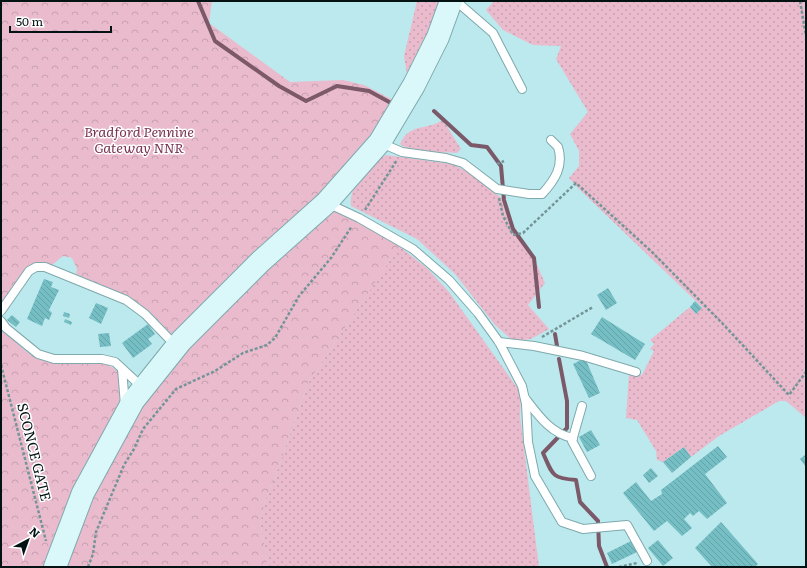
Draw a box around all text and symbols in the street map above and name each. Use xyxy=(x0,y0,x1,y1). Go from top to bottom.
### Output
scale bar xyxy=(10,8,111,34)
text: 50 m xyxy=(16,12,43,30)
park label: Bradford Pennine Gateway NNR xyxy=(84,121,194,157)
street label: SCONCE GATE xyxy=(13,401,57,503)
north arrow xyxy=(8,520,48,560)
text: N xyxy=(26,523,44,541)

